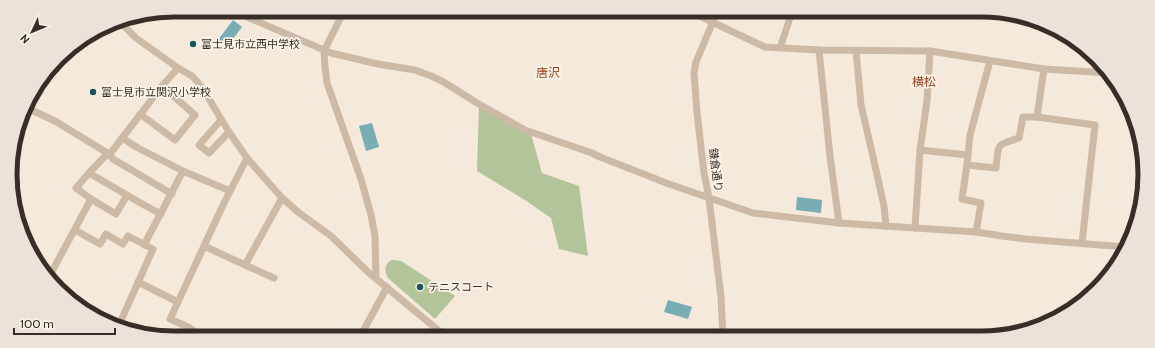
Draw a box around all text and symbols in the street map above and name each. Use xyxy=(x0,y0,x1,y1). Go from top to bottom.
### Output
north arrow xyxy=(12,12,52,52)
text: N xyxy=(17,31,33,47)
place label: 富士見市立西中学校 xyxy=(201,37,300,51)
marker: 富士見市立西中学校 xyxy=(188,39,198,49)
district label: 唐沢 xyxy=(536,65,560,80)
district label: 横松 xyxy=(912,74,936,89)
place label: 富士見市立関沢小学校 xyxy=(101,85,211,99)
marker: 富士見市立関沢小学校 xyxy=(88,87,98,97)
street label: 鎌倉通り xyxy=(706,147,726,193)
place label: テニスコート xyxy=(428,280,494,294)
marker: テニスコート xyxy=(415,282,425,292)
scale bar xyxy=(14,310,115,336)
text: 100 m xyxy=(20,316,54,331)

